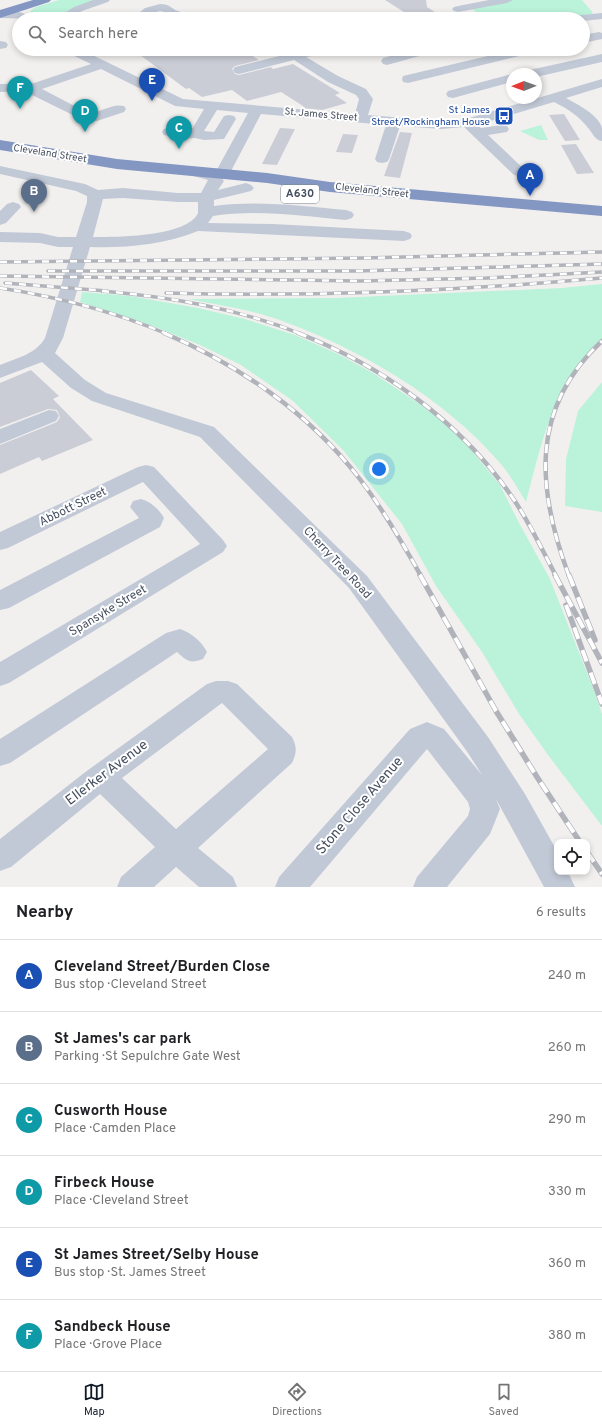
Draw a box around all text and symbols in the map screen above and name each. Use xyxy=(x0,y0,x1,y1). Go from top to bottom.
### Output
search box xyxy=(12,12,590,56)
icon: search xyxy=(26,23,48,45)
text: Search here xyxy=(58,25,138,44)
pin: E xyxy=(139,68,165,101)
north arrow xyxy=(506,68,542,104)
pin: F xyxy=(7,76,33,109)
pin: D xyxy=(72,99,98,132)
place label: St James Street/Rockingham House xyxy=(371,104,490,129)
street label: St. James Street xyxy=(284,105,358,125)
bus stop icon: St James Street/Rockingham House xyxy=(493,105,515,127)
pin: C xyxy=(166,116,192,149)
street label: Cleveland Street xyxy=(12,142,88,166)
pin: A xyxy=(517,163,543,196)
pin: B xyxy=(21,179,47,212)
street label: Cleveland Street xyxy=(335,181,410,201)
road number: A630 xyxy=(281,185,319,203)
your location xyxy=(369,459,389,479)
street label: Abbott Street xyxy=(37,484,109,530)
street label: Cherry Tree Road xyxy=(299,523,375,603)
street label: Spansyke Street xyxy=(66,582,150,640)
street label: Ellerker Avenue xyxy=(63,737,151,809)
street label: Stone Close Avenue xyxy=(313,754,407,858)
map controls xyxy=(554,839,590,875)
button: locate xyxy=(554,839,590,875)
text: Nearby xyxy=(16,902,73,924)
text: 6 results xyxy=(536,905,586,921)
text: Cleveland Street/Burden Close xyxy=(54,958,270,977)
text: A xyxy=(24,968,34,984)
text: 240 m xyxy=(548,968,586,984)
text: Bus stop · Cleveland Street xyxy=(54,977,207,993)
text: St James's car park xyxy=(54,1030,191,1049)
text: B xyxy=(25,1040,33,1056)
text: 260 m xyxy=(548,1040,586,1056)
text: Parking · St Sepulchre Gate West xyxy=(54,1049,241,1065)
text: Cusworth House xyxy=(54,1102,167,1121)
text: C xyxy=(25,1112,33,1128)
text: 290 m xyxy=(548,1112,586,1128)
text: Place · Camden Place xyxy=(54,1121,176,1137)
text: Firbeck House xyxy=(54,1174,154,1193)
text: D xyxy=(24,1184,34,1200)
text: 330 m xyxy=(548,1184,586,1200)
text: Place · Cleveland Street xyxy=(54,1193,189,1209)
text: St James Street/Selby House xyxy=(54,1246,259,1265)
text: E xyxy=(25,1256,33,1272)
text: 360 m xyxy=(548,1256,586,1272)
text: Bus stop · St. James Street xyxy=(54,1265,206,1281)
text: Sandbeck House xyxy=(54,1318,171,1337)
text: F xyxy=(25,1328,33,1344)
text: 380 m xyxy=(548,1328,586,1344)
text: Place · Grove Place xyxy=(54,1337,162,1353)
tab: Map xyxy=(83,1381,105,1419)
tab: Directions xyxy=(272,1381,322,1419)
tab: Saved xyxy=(488,1381,519,1419)

